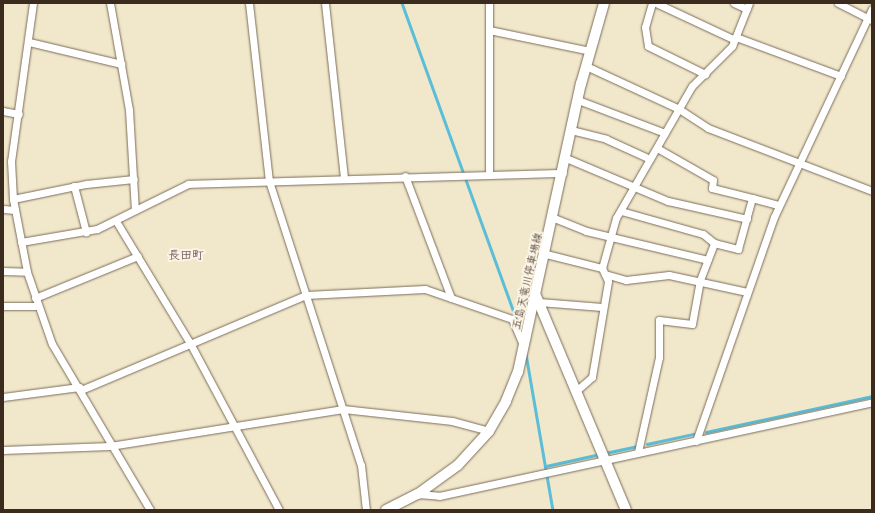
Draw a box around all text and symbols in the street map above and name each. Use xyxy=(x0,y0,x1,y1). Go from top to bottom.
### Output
street label: 五島天竜川停車場線 xyxy=(509,231,545,331)
district label: 長田町 xyxy=(168,248,204,262)

